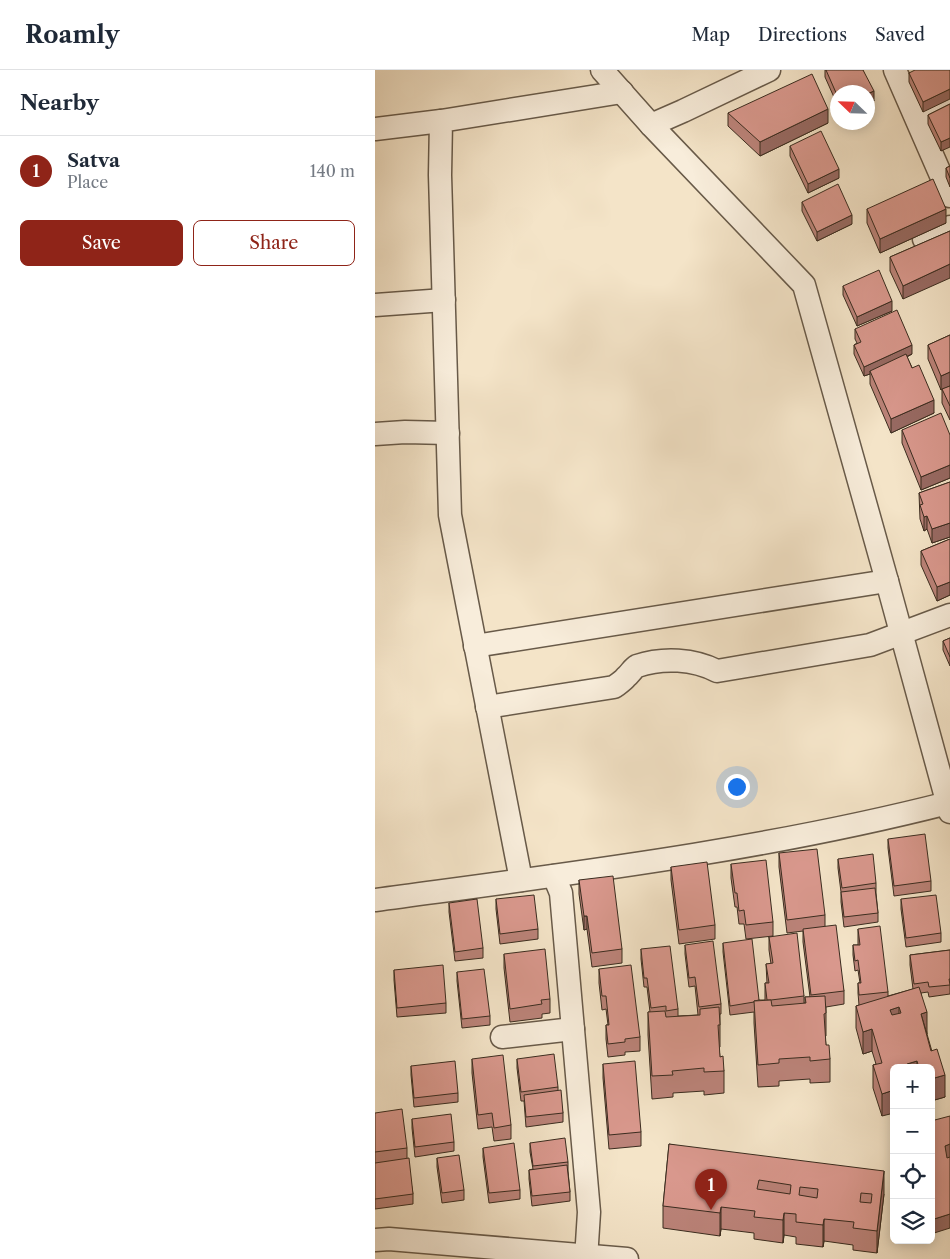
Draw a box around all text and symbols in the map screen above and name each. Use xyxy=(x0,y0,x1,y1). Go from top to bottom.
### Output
text: Roamly xyxy=(25,20,119,49)
text: Map xyxy=(691,24,730,46)
text: Directions xyxy=(758,24,847,46)
text: Saved xyxy=(875,24,925,46)
north arrow xyxy=(830,85,875,130)
text: Nearby xyxy=(20,90,99,115)
text: Satva xyxy=(67,149,120,172)
text: 1 xyxy=(32,161,40,181)
text: 140 m xyxy=(310,161,355,181)
text: Place xyxy=(67,172,108,192)
button: Save xyxy=(20,220,183,266)
button: Share xyxy=(193,220,355,266)
your location xyxy=(724,774,750,800)
map controls xyxy=(890,1064,935,1244)
button: + xyxy=(890,1064,935,1109)
button: − xyxy=(890,1109,935,1154)
button: locate xyxy=(890,1154,935,1199)
pin: 1 xyxy=(695,1169,727,1210)
button: layers xyxy=(890,1199,935,1244)

